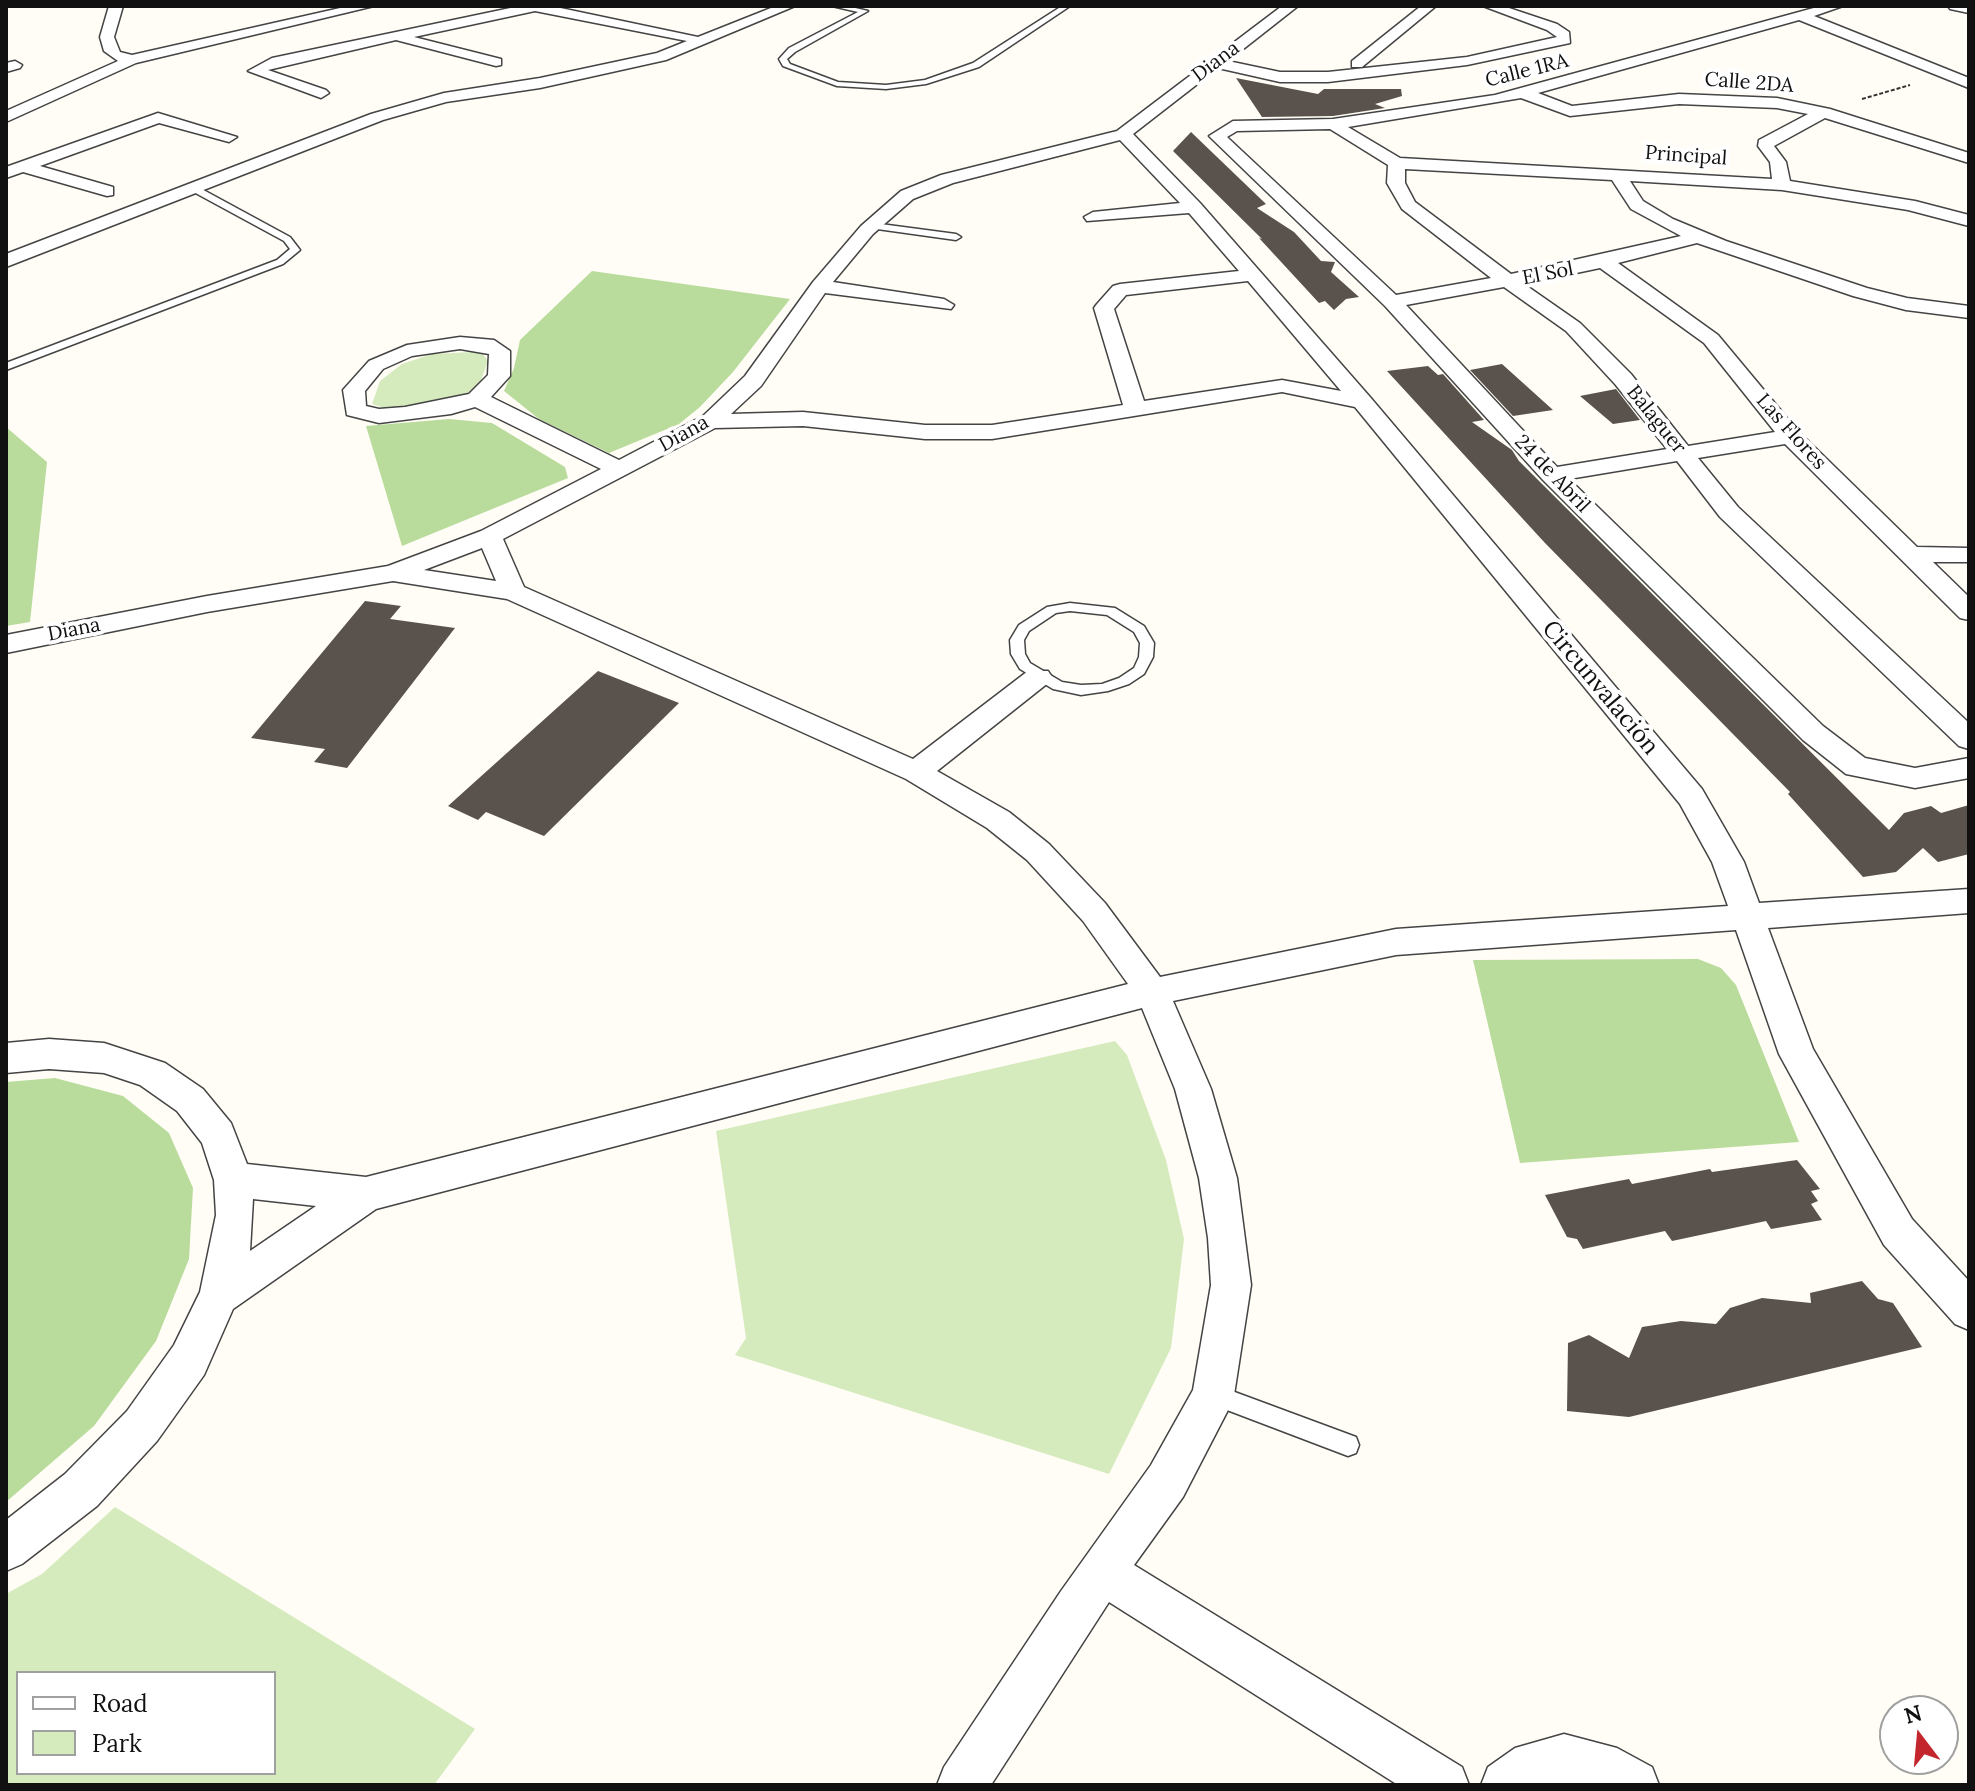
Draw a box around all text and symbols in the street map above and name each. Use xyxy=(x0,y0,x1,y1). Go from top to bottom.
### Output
street label: Diana xyxy=(1187,36,1245,88)
street label: Calle 1RA xyxy=(1483,49,1571,93)
street label: Calle 2DA xyxy=(1704,68,1794,98)
street label: Principal xyxy=(1644,141,1728,171)
street label: El Sol xyxy=(1520,257,1576,291)
street label: Balaguer xyxy=(1621,381,1691,459)
street label: Las Flores xyxy=(1751,389,1831,475)
street label: Diana xyxy=(655,411,713,457)
street label: 24 de Abril xyxy=(1509,430,1595,518)
street label: Diana xyxy=(46,613,102,647)
street label: Circunvalación xyxy=(1536,615,1664,761)
legend xyxy=(16,1671,276,1775)
text: Road xyxy=(92,1688,148,1719)
north arrow xyxy=(1879,1695,1959,1775)
text: N xyxy=(1901,1698,1925,1730)
text: Park xyxy=(92,1728,142,1759)

